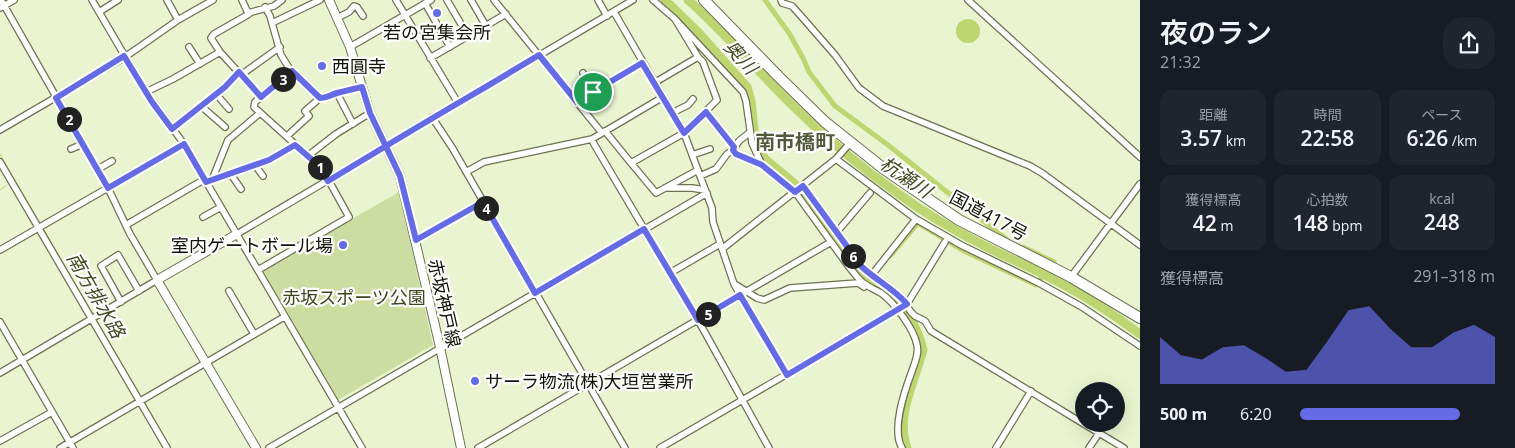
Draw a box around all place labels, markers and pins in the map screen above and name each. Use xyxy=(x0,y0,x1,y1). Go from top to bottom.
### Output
marker: 若の宮集会所 xyxy=(431,7,443,19)
place label: 若の宮集会所 xyxy=(383,20,491,44)
place label: 西圓寺 xyxy=(332,54,386,78)
marker: 西圓寺 xyxy=(316,60,328,72)
pin: 3 xyxy=(270,66,296,92)
pin xyxy=(572,71,614,113)
pin: 2 xyxy=(56,106,82,132)
pin: 1 xyxy=(308,154,332,180)
pin: 4 xyxy=(474,196,498,220)
place label: 室内ゲートボール場 xyxy=(171,233,333,257)
marker: 室内ゲートボール場 xyxy=(337,239,349,251)
pin: 6 xyxy=(840,244,866,268)
pin: 5 xyxy=(696,302,720,326)
place label: サーラ物流(株)大垣営業所 xyxy=(485,369,694,393)
marker: サーラ物流(株)大垣営業所 xyxy=(469,375,481,387)

